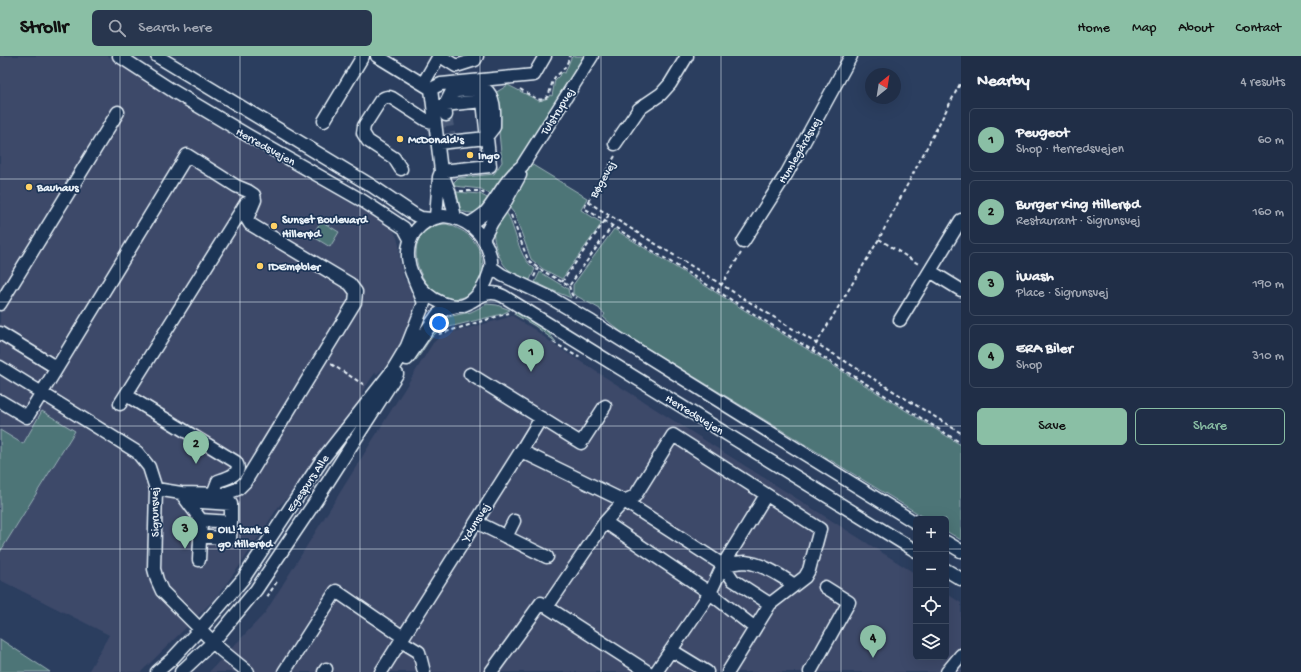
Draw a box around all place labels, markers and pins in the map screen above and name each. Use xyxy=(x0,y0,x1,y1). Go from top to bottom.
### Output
marker: McDonald's xyxy=(395,134,405,144)
place label: McDonald's xyxy=(408,134,465,148)
marker: Ingo xyxy=(465,150,475,160)
place label: Ingo xyxy=(478,150,500,164)
marker: Bauhaus xyxy=(24,182,34,192)
place label: Bauhaus xyxy=(36,182,79,196)
place label: Sunset Boulevard Hillerød xyxy=(282,214,369,242)
marker: Sunset Boulevard Hillerød xyxy=(269,221,279,231)
marker: IDEmøbler xyxy=(255,261,265,271)
place label: IDEmøbler xyxy=(268,261,322,275)
pin: 1 xyxy=(518,339,544,372)
pin: 2 xyxy=(183,431,209,464)
pin: 3 xyxy=(172,516,198,549)
place label: OIL! tank & go Hillerød xyxy=(217,524,274,552)
marker: OIL! tank & go Hillerød xyxy=(205,531,215,541)
pin: 4 xyxy=(860,625,886,658)

